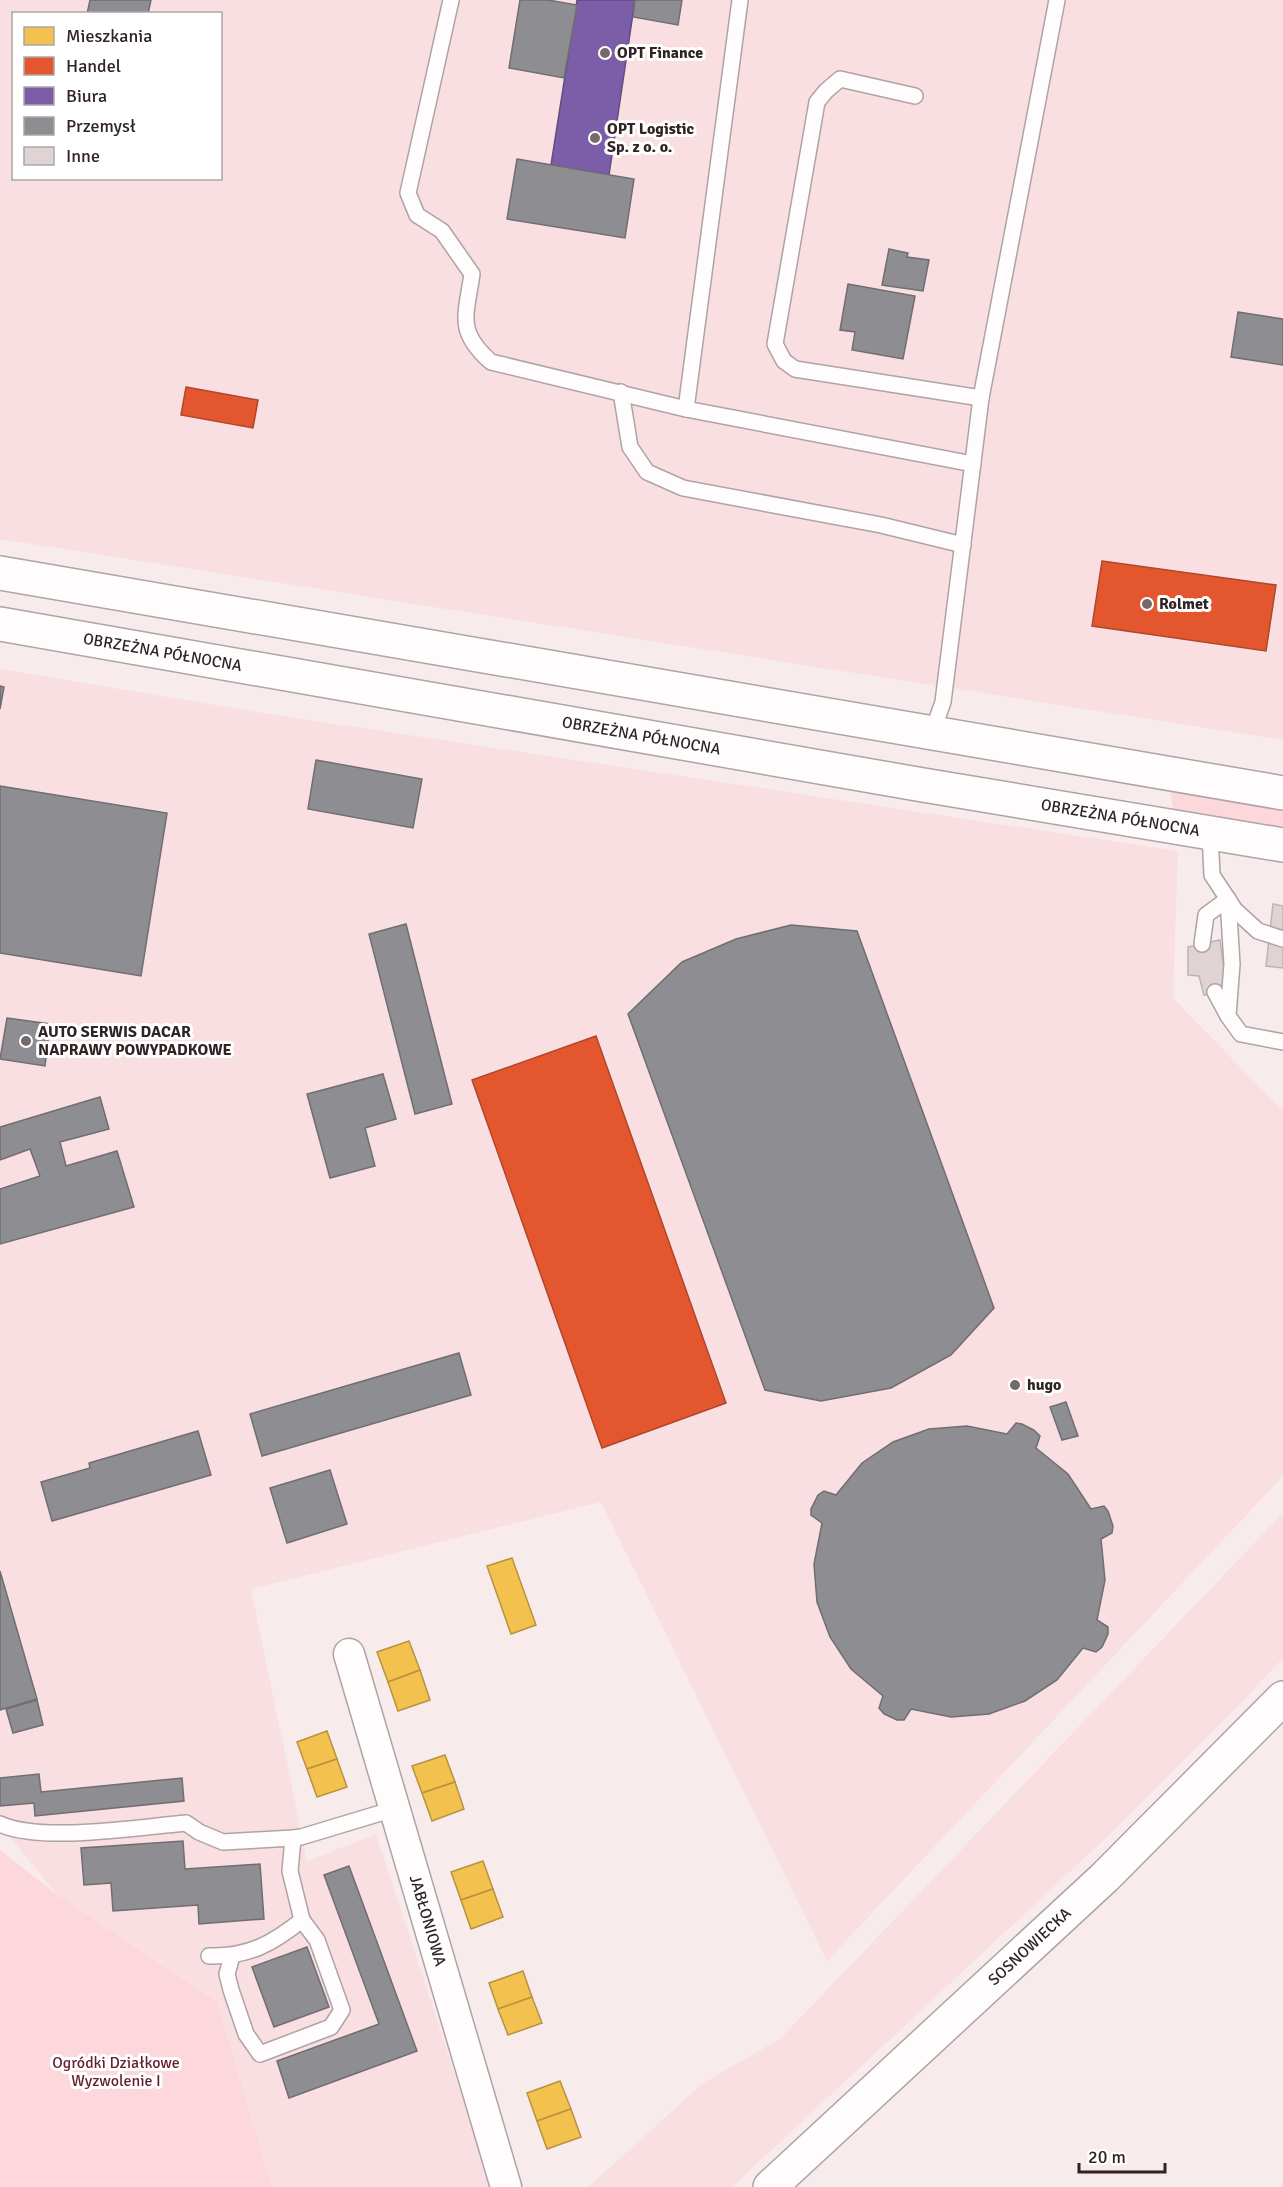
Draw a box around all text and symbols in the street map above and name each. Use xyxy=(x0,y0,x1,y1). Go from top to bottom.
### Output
legend xyxy=(12,12,222,180)
text: Mieszkania xyxy=(66,25,152,47)
place label: OPT Finance xyxy=(617,43,703,63)
marker: OPT Finance xyxy=(598,46,612,60)
text: Handel xyxy=(66,55,121,77)
text: Biura xyxy=(66,85,107,107)
text: Przemysł xyxy=(66,115,136,137)
place label: OPT Logistic Sp. z o. o. xyxy=(607,119,695,157)
marker: OPT Logistic Sp. z o. o. xyxy=(588,131,602,145)
text: Inne xyxy=(66,145,100,167)
place label: Rolmet xyxy=(1159,594,1209,614)
marker: Rolmet xyxy=(1140,597,1154,611)
street label: OBRZEŻNA PÓŁNOCNA xyxy=(82,629,244,676)
street label: OBRZEŻNA PÓŁNOCNA xyxy=(560,712,722,760)
street label: OBRZEŻNA PÓŁNOCNA xyxy=(1039,795,1201,841)
place label: AUTO SERWIS DACAR NAPRAWY POWYPADKOWE xyxy=(38,1022,232,1060)
marker: AUTO SERWIS DACAR NAPRAWY POWYPADKOWE xyxy=(19,1034,33,1048)
place label: hugo xyxy=(1027,1375,1061,1395)
marker: hugo xyxy=(1008,1378,1022,1392)
street label: JABŁONIOWA xyxy=(405,1873,450,1969)
street label: SOSNOWIECKA xyxy=(984,1903,1076,1990)
park label: Ogródki Działkowe Wyzwolenie I xyxy=(52,2053,180,2091)
scale bar xyxy=(1079,2136,1164,2174)
text: 20 m xyxy=(1088,2146,1126,2168)

